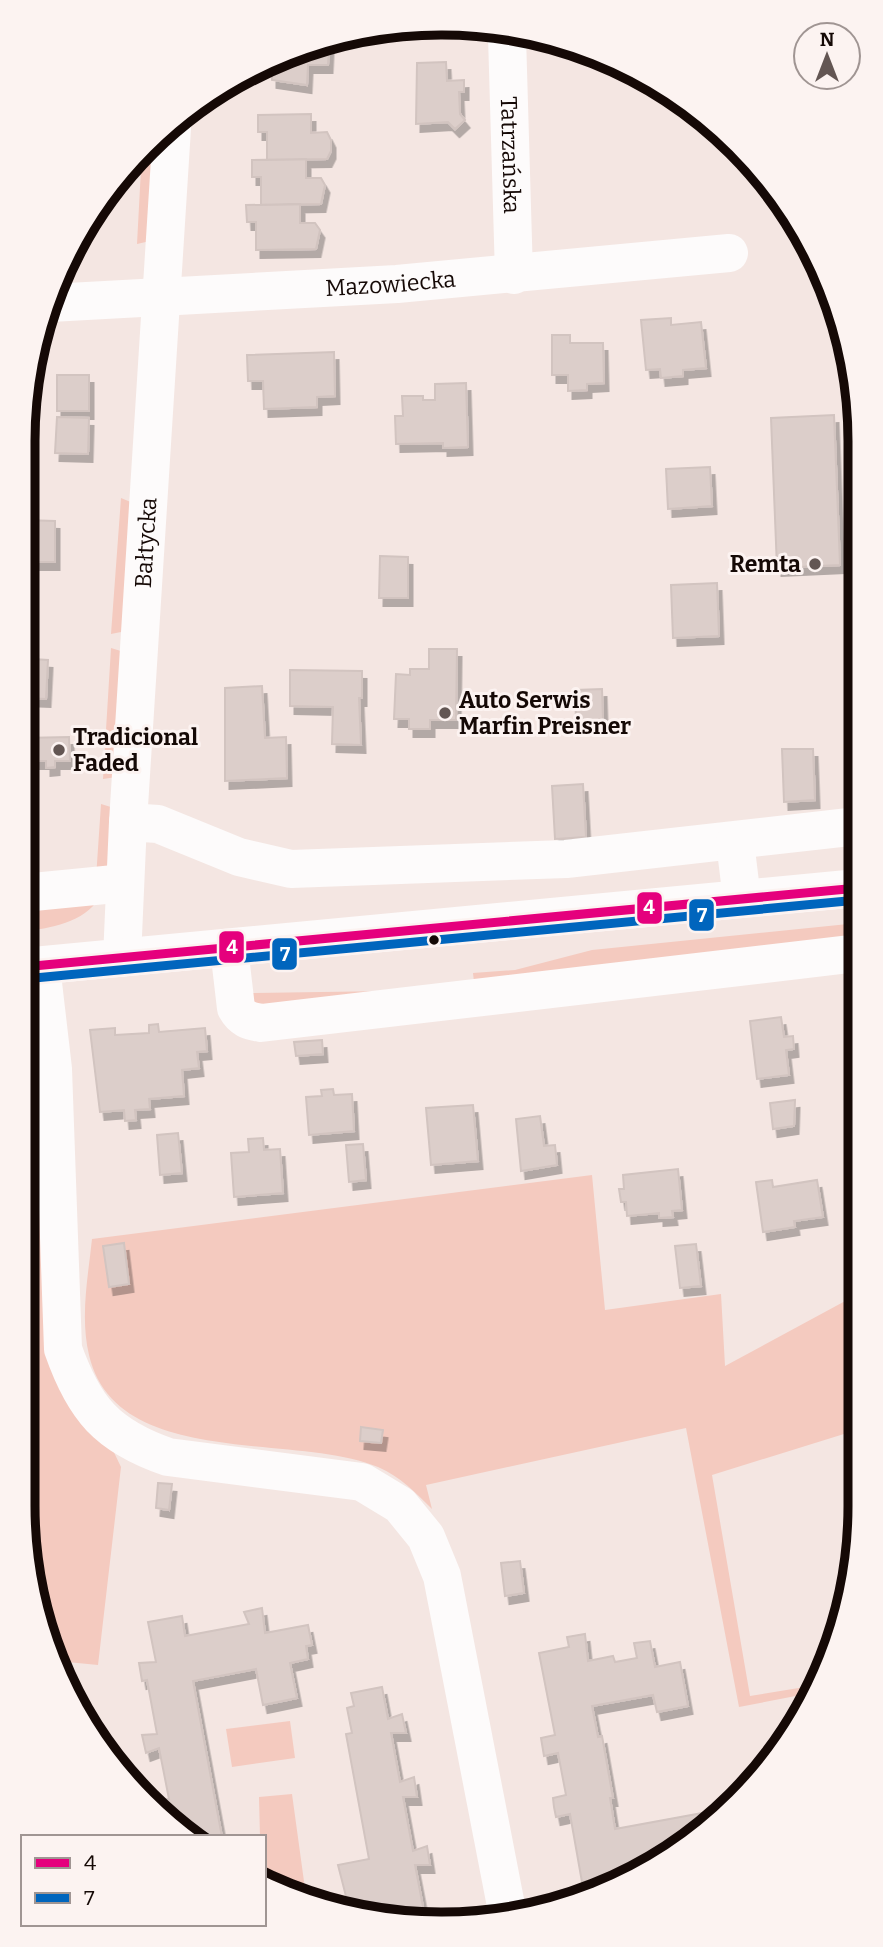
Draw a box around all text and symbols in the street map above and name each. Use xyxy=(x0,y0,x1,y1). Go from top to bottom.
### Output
north arrow xyxy=(792,21,862,91)
text: N xyxy=(820,28,835,51)
street label: Tatrzańska xyxy=(495,96,526,214)
street label: Mazowiecka xyxy=(324,265,457,302)
street label: Bałtycka xyxy=(129,496,163,589)
place label: Remta xyxy=(730,550,801,578)
marker: Remta xyxy=(807,556,823,572)
place label: Auto Serwis Marfin Preisner xyxy=(459,686,631,740)
marker: Auto Serwis Marfin Preisner xyxy=(437,705,453,721)
place label: Tradicional Faded xyxy=(73,723,198,777)
marker: Tradicional Faded xyxy=(51,742,67,758)
line badge: 4 xyxy=(636,891,663,925)
text: 4 xyxy=(643,896,655,919)
line badge: 7 xyxy=(688,898,715,932)
text: 7 xyxy=(697,904,707,927)
line badge: 4 xyxy=(218,930,245,964)
unlabelled marker xyxy=(427,933,441,947)
text: 4 xyxy=(226,936,238,959)
line badge: 7 xyxy=(271,937,298,971)
text: 7 xyxy=(280,943,290,966)
legend xyxy=(21,1835,266,1926)
text: 4 xyxy=(84,1850,96,1876)
text: 7 xyxy=(84,1885,95,1911)

